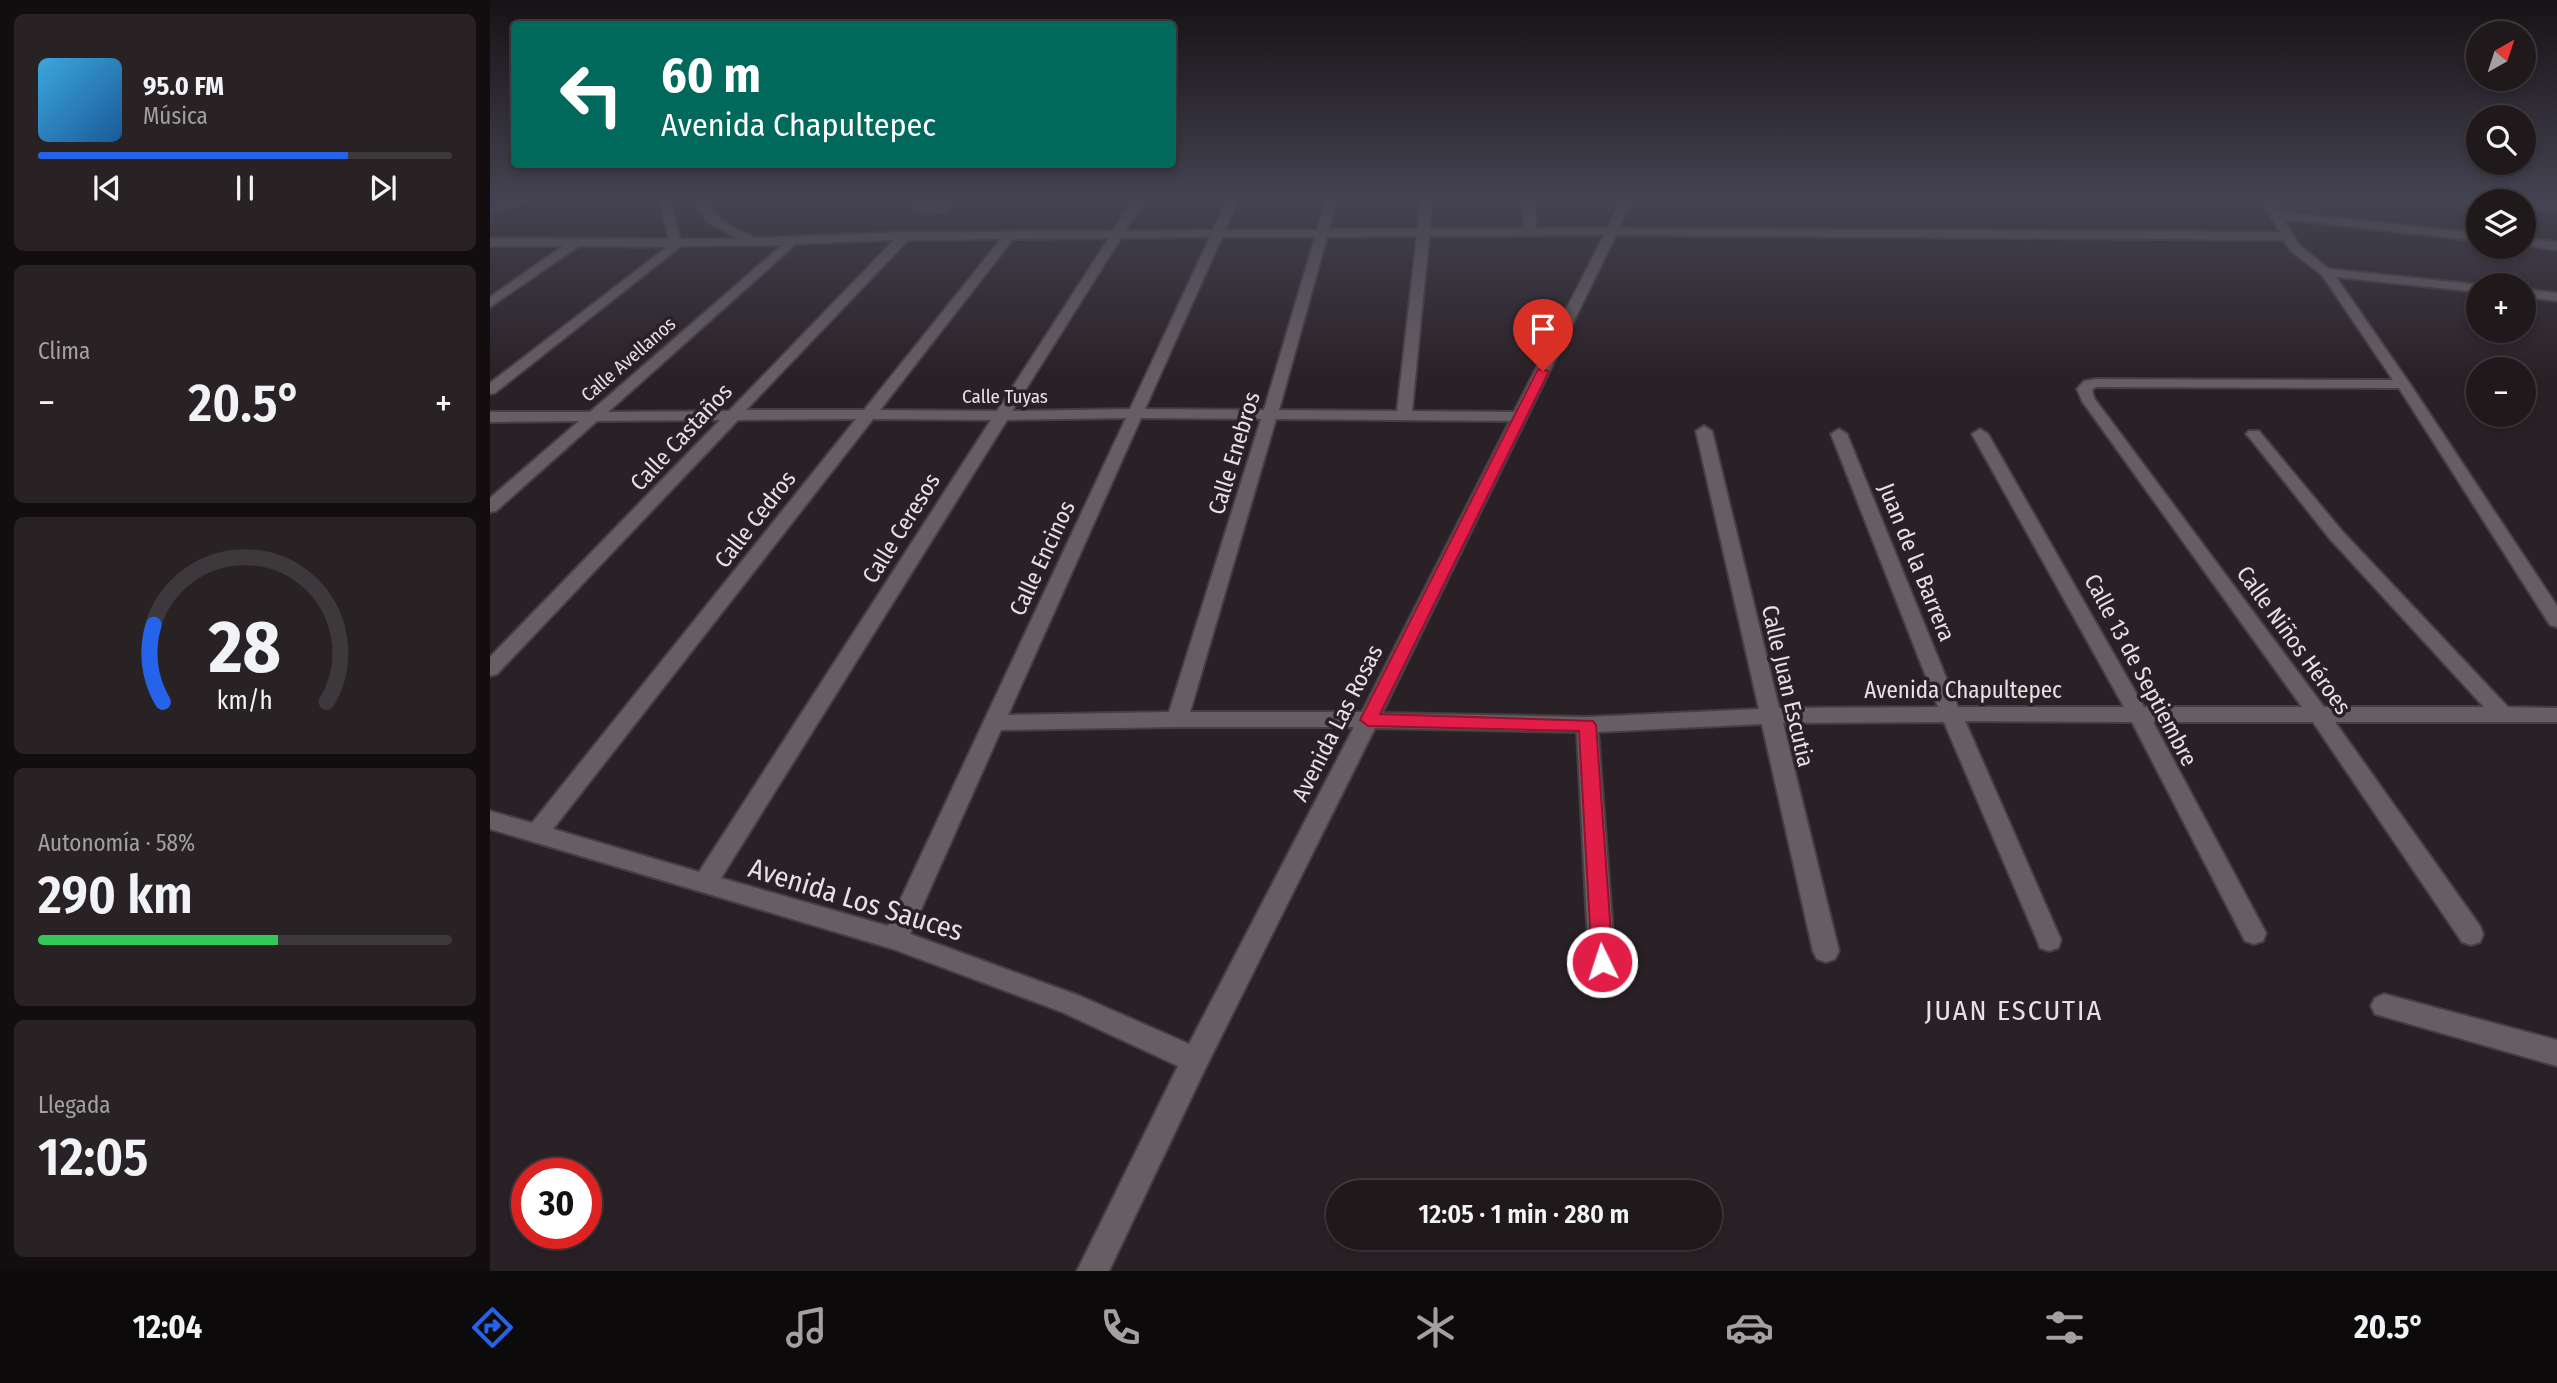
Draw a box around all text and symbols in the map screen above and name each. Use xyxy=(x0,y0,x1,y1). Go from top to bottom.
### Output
north arrow xyxy=(2466,21,2536,91)
map controls xyxy=(2466,21,2536,427)
text: 60 m xyxy=(661,46,761,105)
icon: left xyxy=(546,49,637,140)
text: 95.0 FM xyxy=(143,71,224,102)
text: Música xyxy=(143,102,208,130)
button: search xyxy=(2466,105,2536,175)
text: Avenida Chapultepec xyxy=(661,106,936,144)
icon: previous xyxy=(88,169,126,207)
icon: pause xyxy=(226,169,264,207)
icon: next xyxy=(364,169,402,207)
button: layers xyxy=(2466,189,2536,259)
button: + xyxy=(2466,273,2536,343)
pin xyxy=(1513,299,1573,371)
icon: arrive xyxy=(1524,310,1562,348)
street label: Calle Avellanos xyxy=(576,312,680,407)
text: Clima xyxy=(38,337,90,365)
button: − xyxy=(2466,357,2536,427)
text: 20.5° xyxy=(188,372,302,435)
street label: Calle Castaños xyxy=(624,377,738,496)
text: − xyxy=(38,380,55,426)
text: + xyxy=(435,380,452,426)
street label: Calle Tuyas xyxy=(962,385,1048,408)
street label: Calle Enebros xyxy=(1202,388,1266,518)
street label: Calle Cedros xyxy=(708,465,802,573)
street label: Calle Ceresos xyxy=(856,468,946,588)
street label: Juan de la Barrera xyxy=(1873,479,1961,645)
street label: Calle Encinos xyxy=(1003,496,1081,620)
street label: Calle Niños Héroes xyxy=(2231,560,2357,720)
street label: Calle 13 de Septiembre xyxy=(2079,569,2203,771)
street label: Calle Juan Escutia xyxy=(1756,602,1820,770)
text: 28 xyxy=(208,604,281,691)
street label: Avenida Las Rosas xyxy=(1286,640,1389,806)
street label: Avenida Chapultepec xyxy=(1864,676,2062,704)
text: km/h xyxy=(217,685,273,715)
text: Autonomía · 58% xyxy=(38,829,195,857)
street label: Avenida Los Sauces xyxy=(745,851,967,948)
text: 290 km xyxy=(38,864,193,927)
position arrow xyxy=(1565,925,1639,999)
district label: JUAN ESCUTIA xyxy=(1925,994,2103,1027)
text: Llegada xyxy=(38,1091,110,1119)
text: 12:05 xyxy=(38,1126,148,1189)
speed limit sign: 30 xyxy=(511,1158,602,1249)
text: 12:05 · 1 min · 280 m xyxy=(1418,1199,1630,1230)
icon: directions xyxy=(468,1303,517,1352)
icon: music xyxy=(782,1303,831,1352)
icon: phone xyxy=(1096,1303,1145,1352)
icon: climate xyxy=(1411,1303,1460,1352)
icon: car xyxy=(1725,1303,1774,1352)
icon: filters xyxy=(2040,1303,2089,1352)
text: 12:04 xyxy=(133,1308,202,1346)
text: 20.5° xyxy=(2354,1308,2424,1346)

